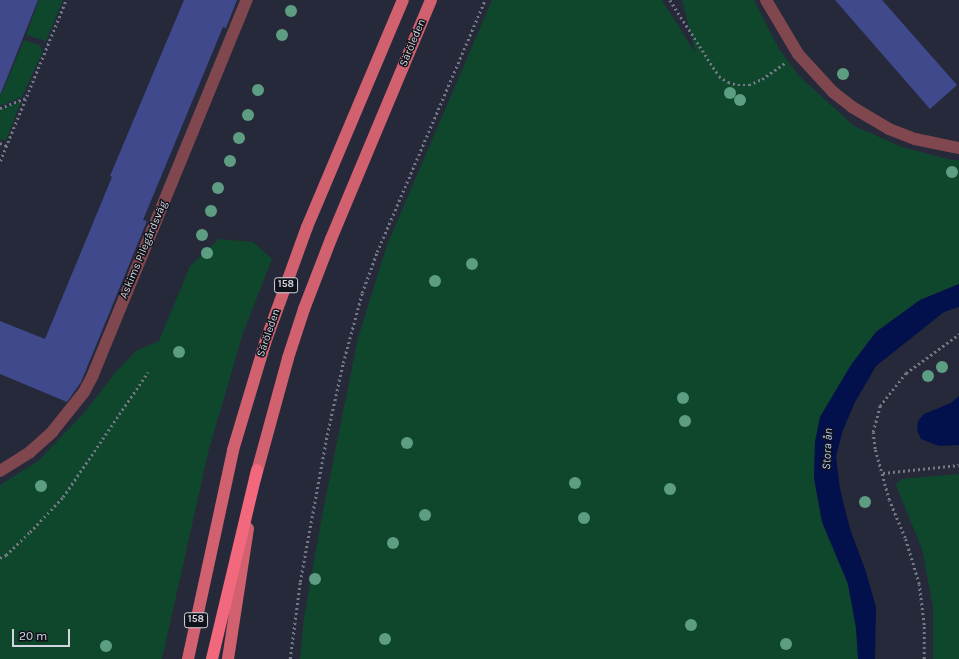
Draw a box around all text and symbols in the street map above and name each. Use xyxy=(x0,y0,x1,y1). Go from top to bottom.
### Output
street label: Säröleden xyxy=(397,17,429,69)
street label: Askims Pilegårdsväg xyxy=(117,199,171,301)
road number: 158 xyxy=(274,277,298,293)
street label: Säröleden xyxy=(255,307,283,359)
water label: Stora ån xyxy=(820,428,836,470)
road number: 158 xyxy=(184,612,208,628)
scale bar xyxy=(14,621,72,647)
text: 20 m xyxy=(19,629,47,643)

